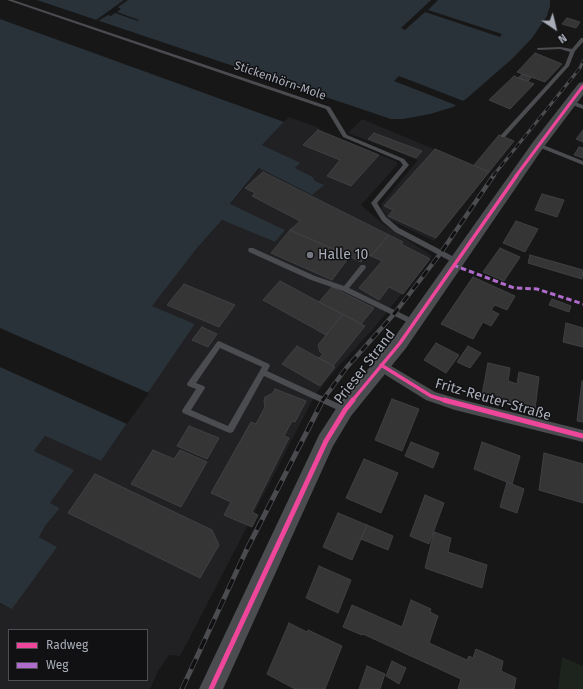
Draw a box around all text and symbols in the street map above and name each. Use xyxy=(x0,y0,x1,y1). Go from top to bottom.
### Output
north arrow xyxy=(535,8,575,48)
text: N xyxy=(555,31,569,46)
street label: Stickenhörn-Mole xyxy=(232,58,328,104)
place label: Halle 10 xyxy=(318,247,368,263)
marker: Halle 10 xyxy=(305,250,315,260)
street label: Prieser Strand xyxy=(331,326,399,408)
street label: Fritz-Reuter-Straße xyxy=(433,375,553,425)
legend xyxy=(8,629,148,681)
text: Radweg xyxy=(46,638,88,652)
text: Weg xyxy=(46,658,69,672)

